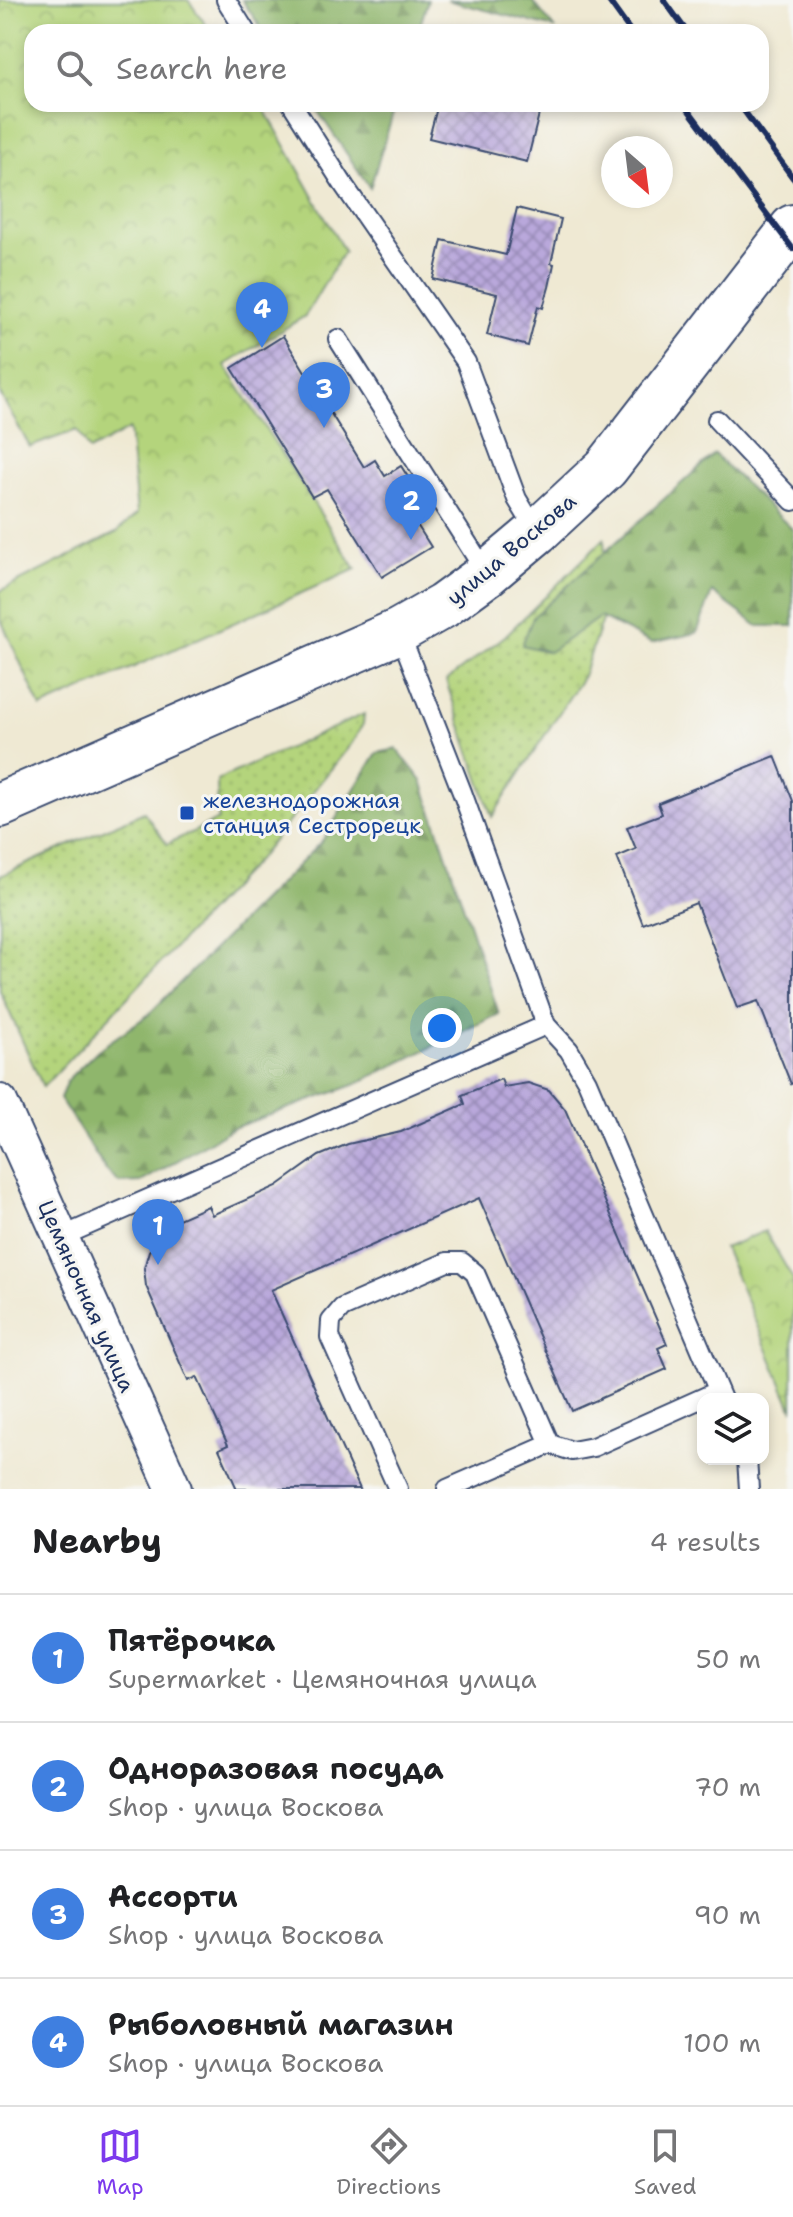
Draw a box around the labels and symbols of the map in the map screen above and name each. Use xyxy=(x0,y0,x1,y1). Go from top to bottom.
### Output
north arrow xyxy=(601,136,673,208)
pin: 4 xyxy=(236,282,288,348)
pin: 3 xyxy=(298,362,350,428)
pin: 2 xyxy=(385,474,437,540)
street label: улица Воскова xyxy=(441,486,582,612)
place label: железнодорожная станция Сестрорецк xyxy=(203,786,421,840)
marker: железнодорожная станция Сестрорецк xyxy=(178,804,196,822)
your location xyxy=(422,1008,462,1048)
street label: Цемяночная улица xyxy=(31,1196,142,1397)
pin: 1 xyxy=(132,1199,184,1265)

